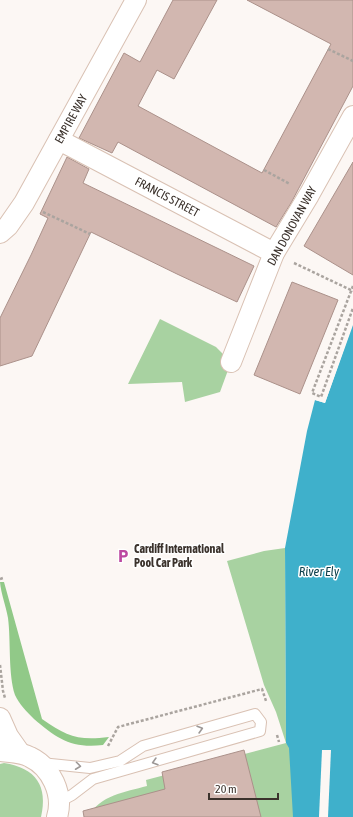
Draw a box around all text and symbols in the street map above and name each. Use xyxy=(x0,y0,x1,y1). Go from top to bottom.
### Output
street label: EMPIRE WAY xyxy=(52,91,91,146)
street label: FRANCIS STREET xyxy=(132,174,202,220)
street label: DAN DONOVAN WAY xyxy=(264,183,320,268)
place label: Cardiff International Pool Car Park xyxy=(134,542,225,570)
parking icon: Cardiff International Pool Car Park xyxy=(115,548,131,564)
water label: River Ely xyxy=(299,564,340,579)
one-way arrow xyxy=(197,726,204,734)
one-way arrow xyxy=(152,757,158,765)
one-way arrow xyxy=(75,761,81,770)
scale bar xyxy=(209,775,278,801)
text: 20 m xyxy=(215,782,237,796)

